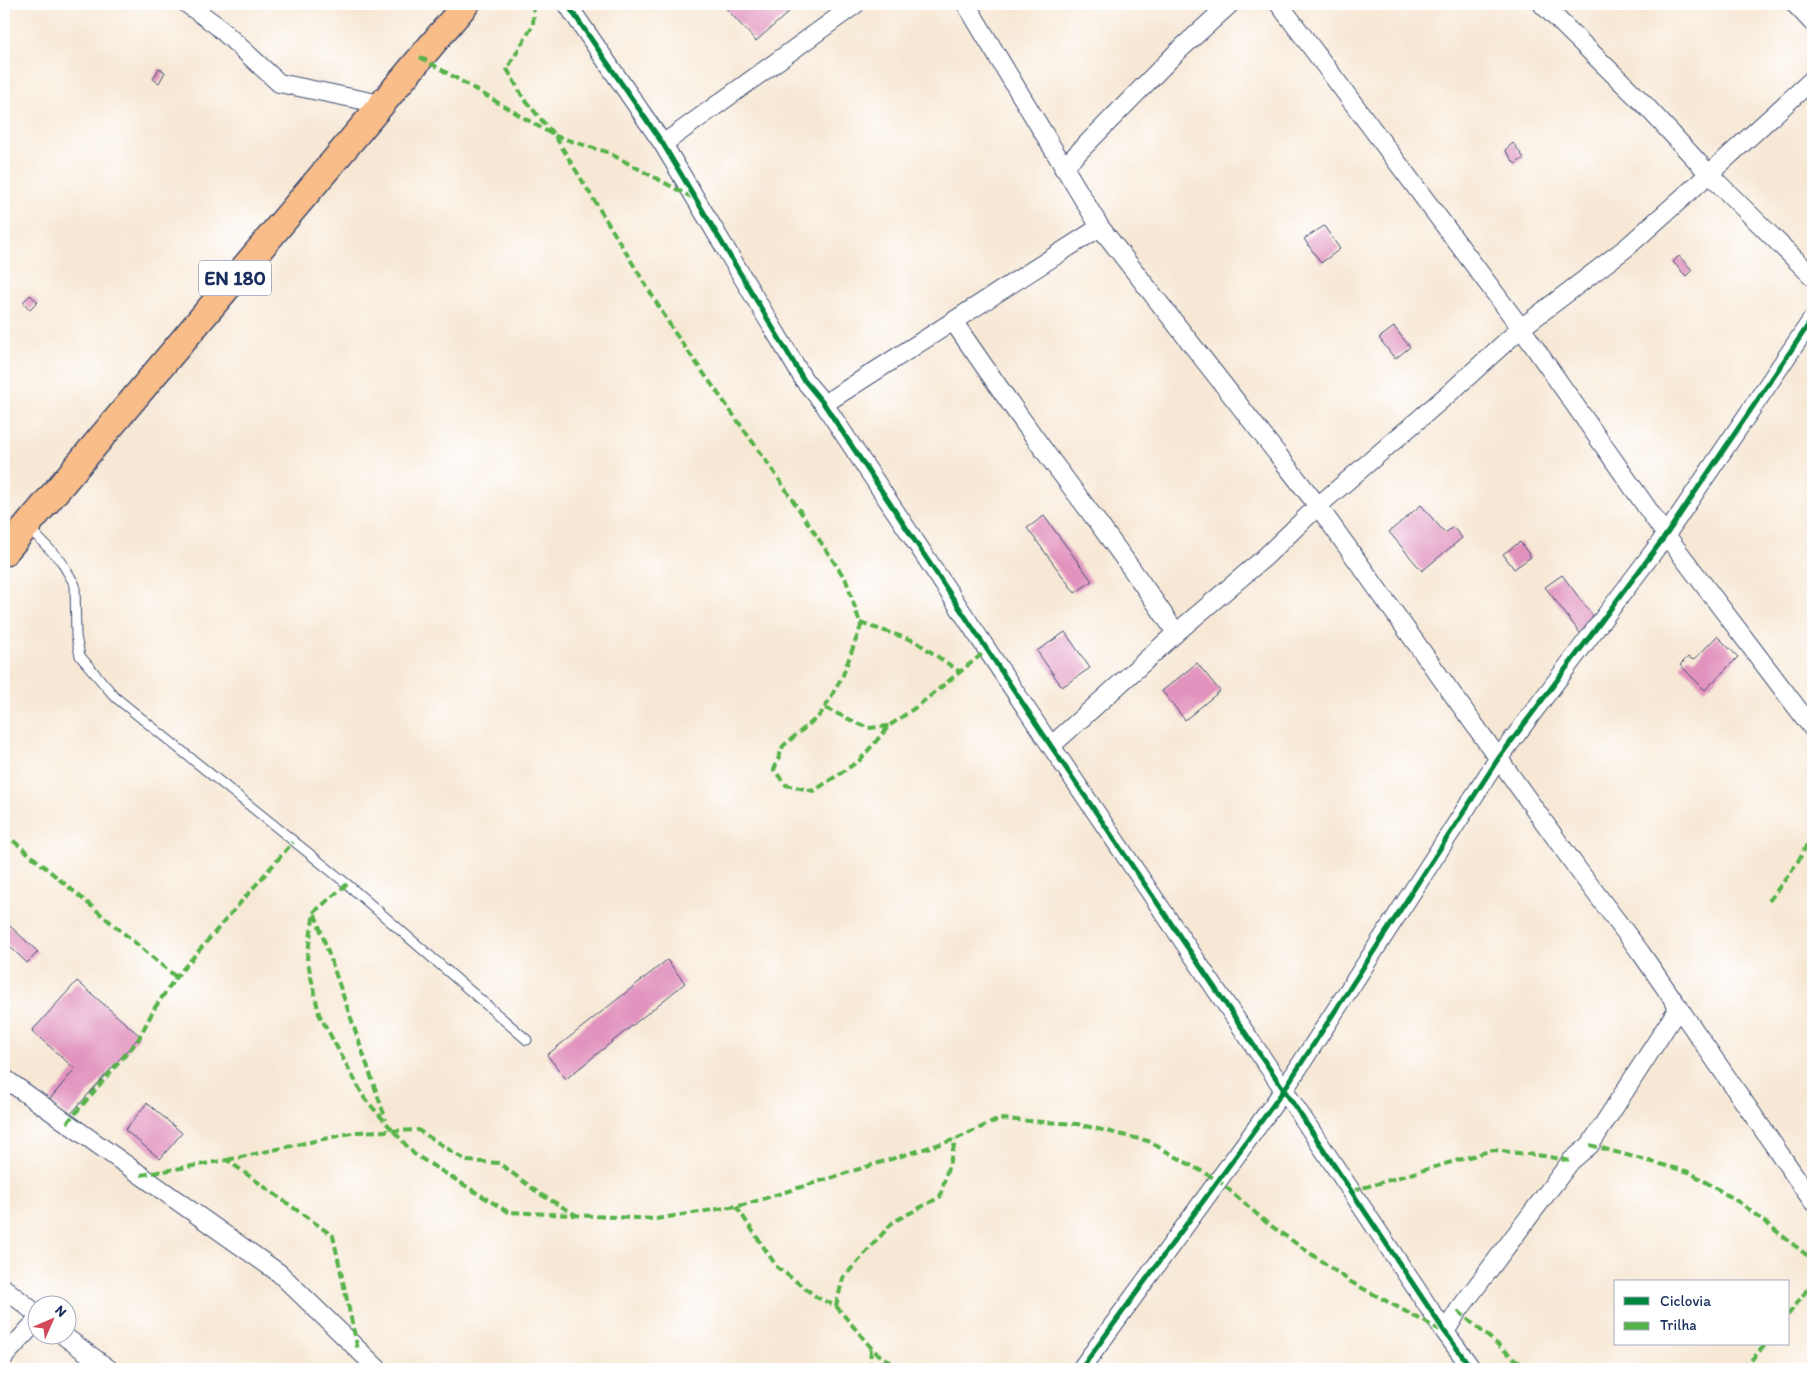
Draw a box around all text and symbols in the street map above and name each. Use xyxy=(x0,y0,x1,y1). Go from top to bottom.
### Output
road number: EN 180 xyxy=(199,260,271,296)
legend xyxy=(1614,1280,1790,1346)
text: Ciclovia xyxy=(1660,1292,1711,1310)
north arrow xyxy=(28,1296,78,1346)
text: N xyxy=(51,1302,70,1321)
text: Trilha xyxy=(1660,1316,1697,1334)

